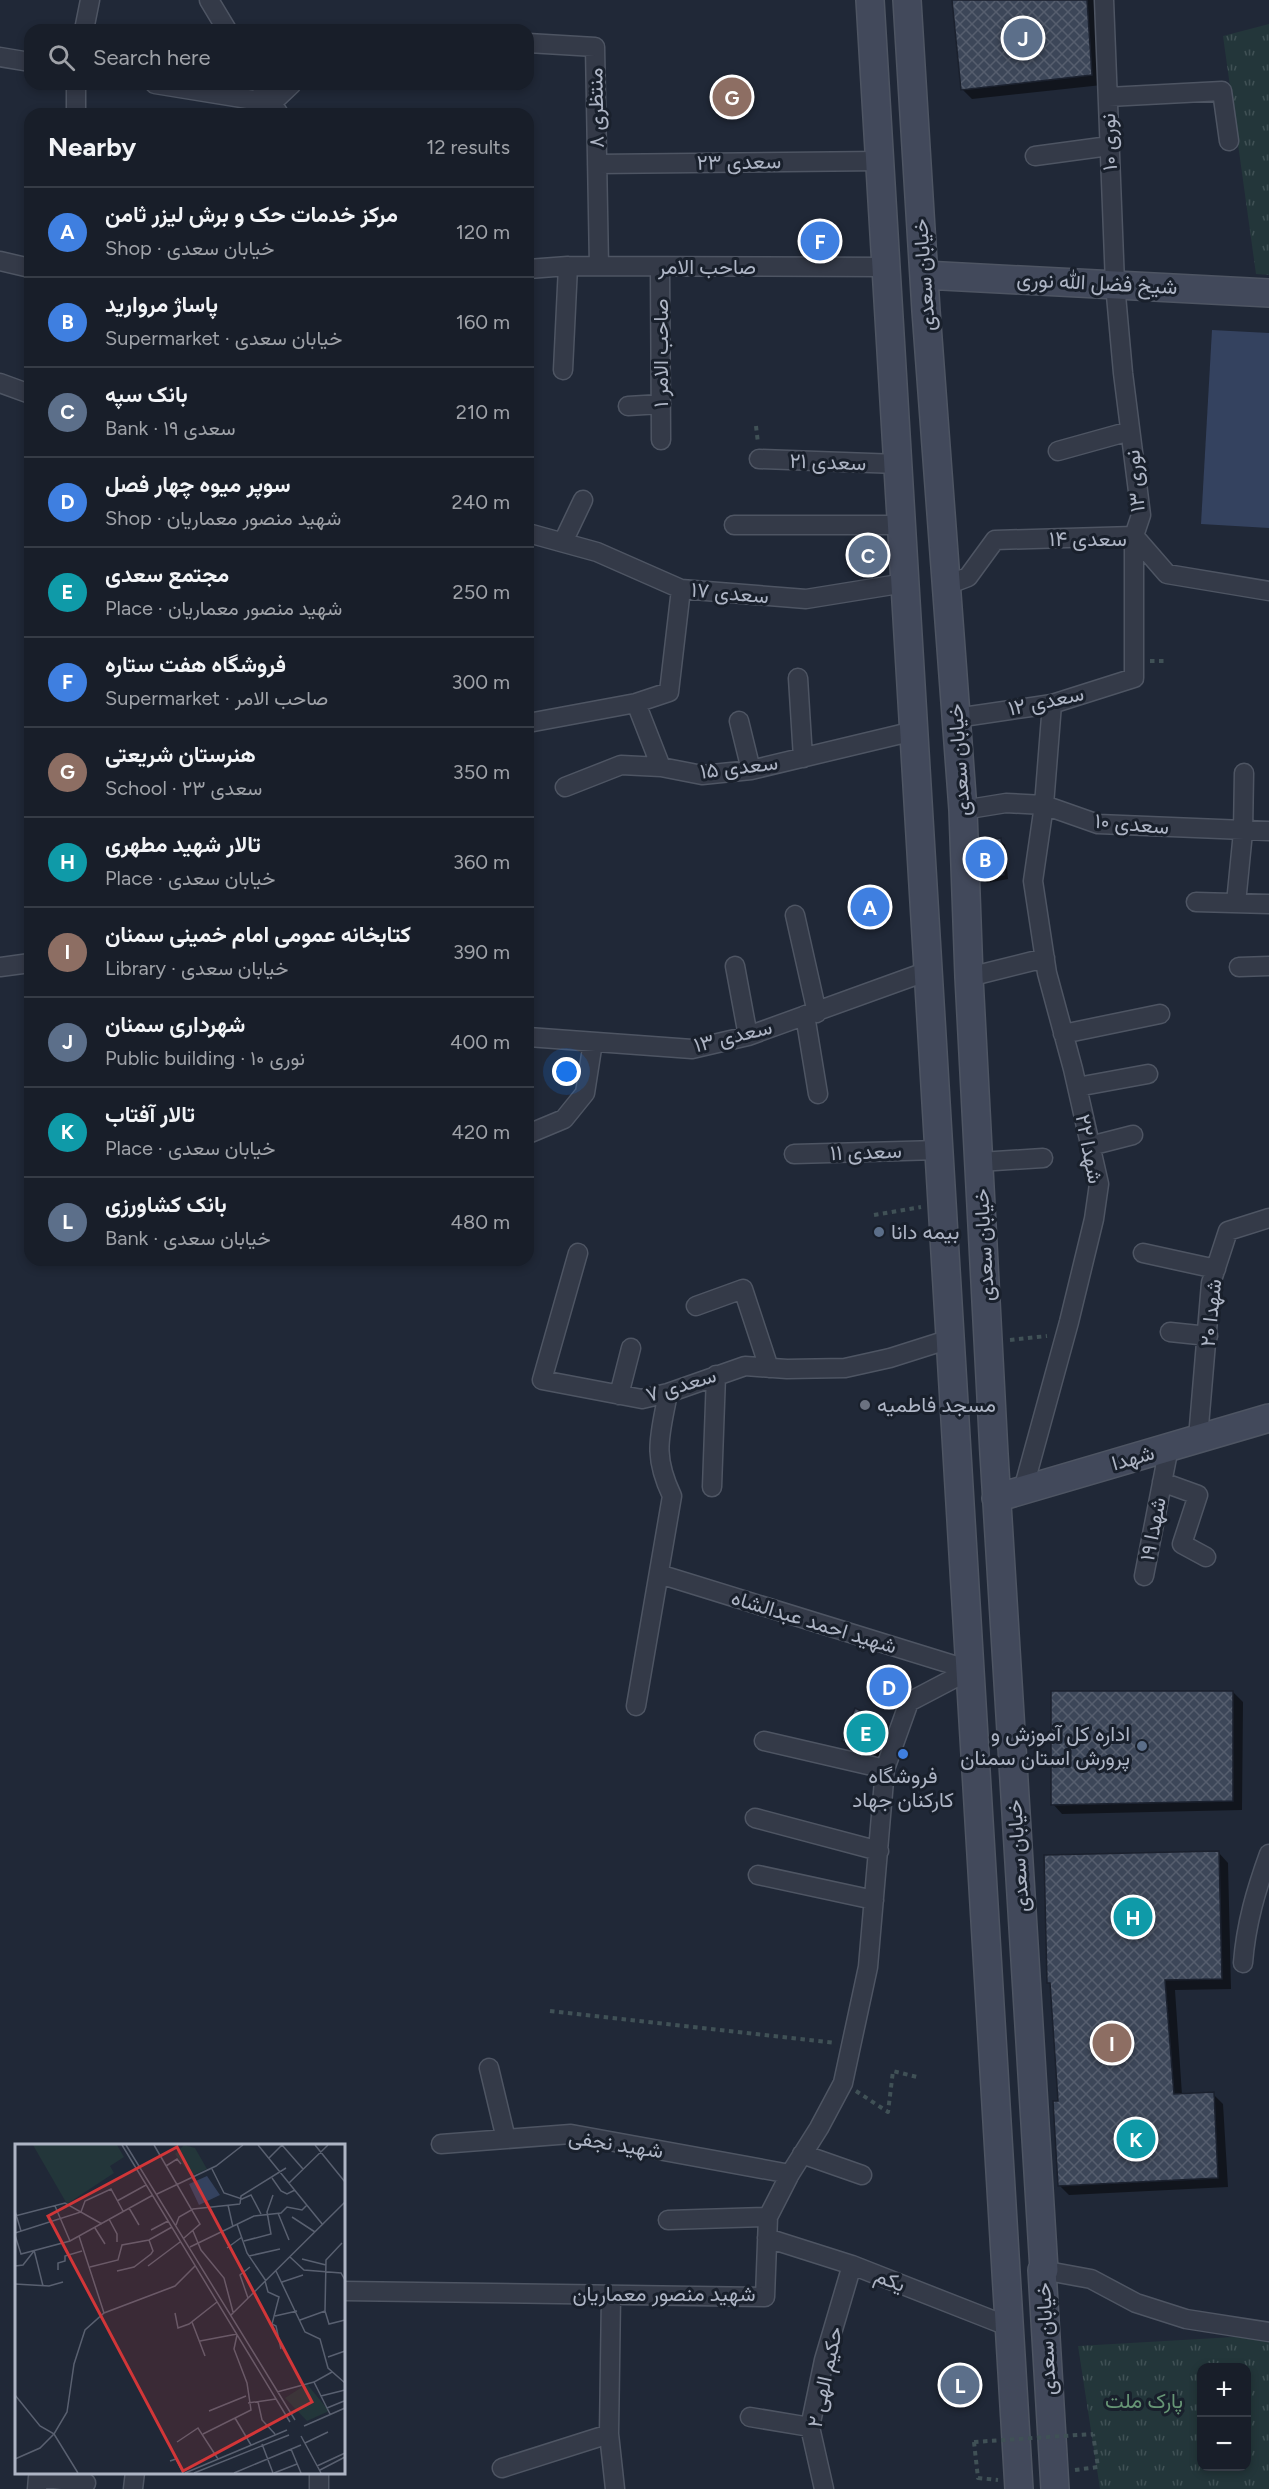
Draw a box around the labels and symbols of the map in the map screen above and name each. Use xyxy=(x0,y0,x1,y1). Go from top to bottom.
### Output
pin: J xyxy=(1004,15,1042,60)
street label: منتظری ۸ xyxy=(582,68,610,148)
pin: G xyxy=(712,74,752,120)
street label: نوری ۱۰ xyxy=(1095,113,1123,171)
street label: سعدی ۲۳ xyxy=(696,148,781,175)
pin: F xyxy=(800,218,840,264)
street label: خیابان سعدی xyxy=(907,218,940,332)
street label: صاحب الامر xyxy=(657,254,756,280)
street label: شیخ فضل الله نوری xyxy=(1016,266,1178,301)
street label: صاحب الامر ۱ xyxy=(648,298,674,408)
street label: سعدی ۲۱ xyxy=(789,448,867,475)
street label: نوری ۱۳ xyxy=(1119,449,1151,513)
street label: سعدی ۱۴ xyxy=(1049,526,1127,551)
pin: C xyxy=(848,532,888,578)
street label: سعدی ۱۷ xyxy=(690,577,770,608)
street label: سعدی ۱۲ xyxy=(1006,680,1086,721)
street label: خیابان سعدی xyxy=(942,703,975,817)
street label: سعدی ۱۵ xyxy=(699,749,779,784)
street label: سعدی ۱۰ xyxy=(1094,808,1170,839)
pin: B xyxy=(966,836,1004,882)
pin: A xyxy=(850,884,890,930)
street label: سعدی ۱۳ xyxy=(691,1014,775,1057)
your location xyxy=(552,1057,581,1086)
street label: شهدا ۲۲ xyxy=(1070,1112,1108,1186)
street label: سعدی ۱۱ xyxy=(830,1138,902,1165)
street label: خیابان سعدی xyxy=(968,1188,999,1302)
place label: بیمه دانا xyxy=(891,1219,959,1244)
marker: بیمه دانا xyxy=(872,1225,886,1239)
street label: شهدا ۲۰ xyxy=(1195,1278,1227,1348)
street label: سعدی ۷ xyxy=(643,1362,719,1407)
place label: مسجد فاطمیه xyxy=(877,1392,996,1417)
marker: مسجد فاطمیه xyxy=(858,1398,872,1412)
street label: شهدا xyxy=(1109,1440,1157,1476)
street label: شهدا ۱۹ xyxy=(1134,1495,1172,1563)
street label: شهید احمد عبدالشاه xyxy=(728,1584,900,1660)
pin: D xyxy=(870,1664,908,1710)
pin: E xyxy=(846,1710,886,1756)
place label: اداره کل آموزش و پرورش استان سمنان xyxy=(960,1721,1130,1772)
marker: اداره کل آموزش و پرورش استان سمنان xyxy=(1135,1739,1149,1753)
marker: فروشگاه کارکنان جهاد xyxy=(896,1747,910,1761)
place label: فروشگاه کارکنان جهاد xyxy=(852,1763,954,1813)
street label: خیابان سعدی xyxy=(1001,1799,1034,1913)
pin: H xyxy=(1114,1894,1152,1940)
pin: I xyxy=(1092,2020,1132,2066)
pin: K xyxy=(1116,2116,1156,2162)
street label: شهید نجفی xyxy=(567,2124,665,2164)
inset map xyxy=(15,2144,345,2474)
street label: یکم xyxy=(871,2262,909,2299)
street label: شهید منصور معماریان xyxy=(572,2281,756,2307)
street label: خیابان سعدی xyxy=(1030,2282,1061,2396)
street label: حکیم الهی ۲ xyxy=(802,2324,849,2430)
pin: L xyxy=(940,2362,980,2408)
park label: پارک ملت xyxy=(1105,2388,1183,2415)

